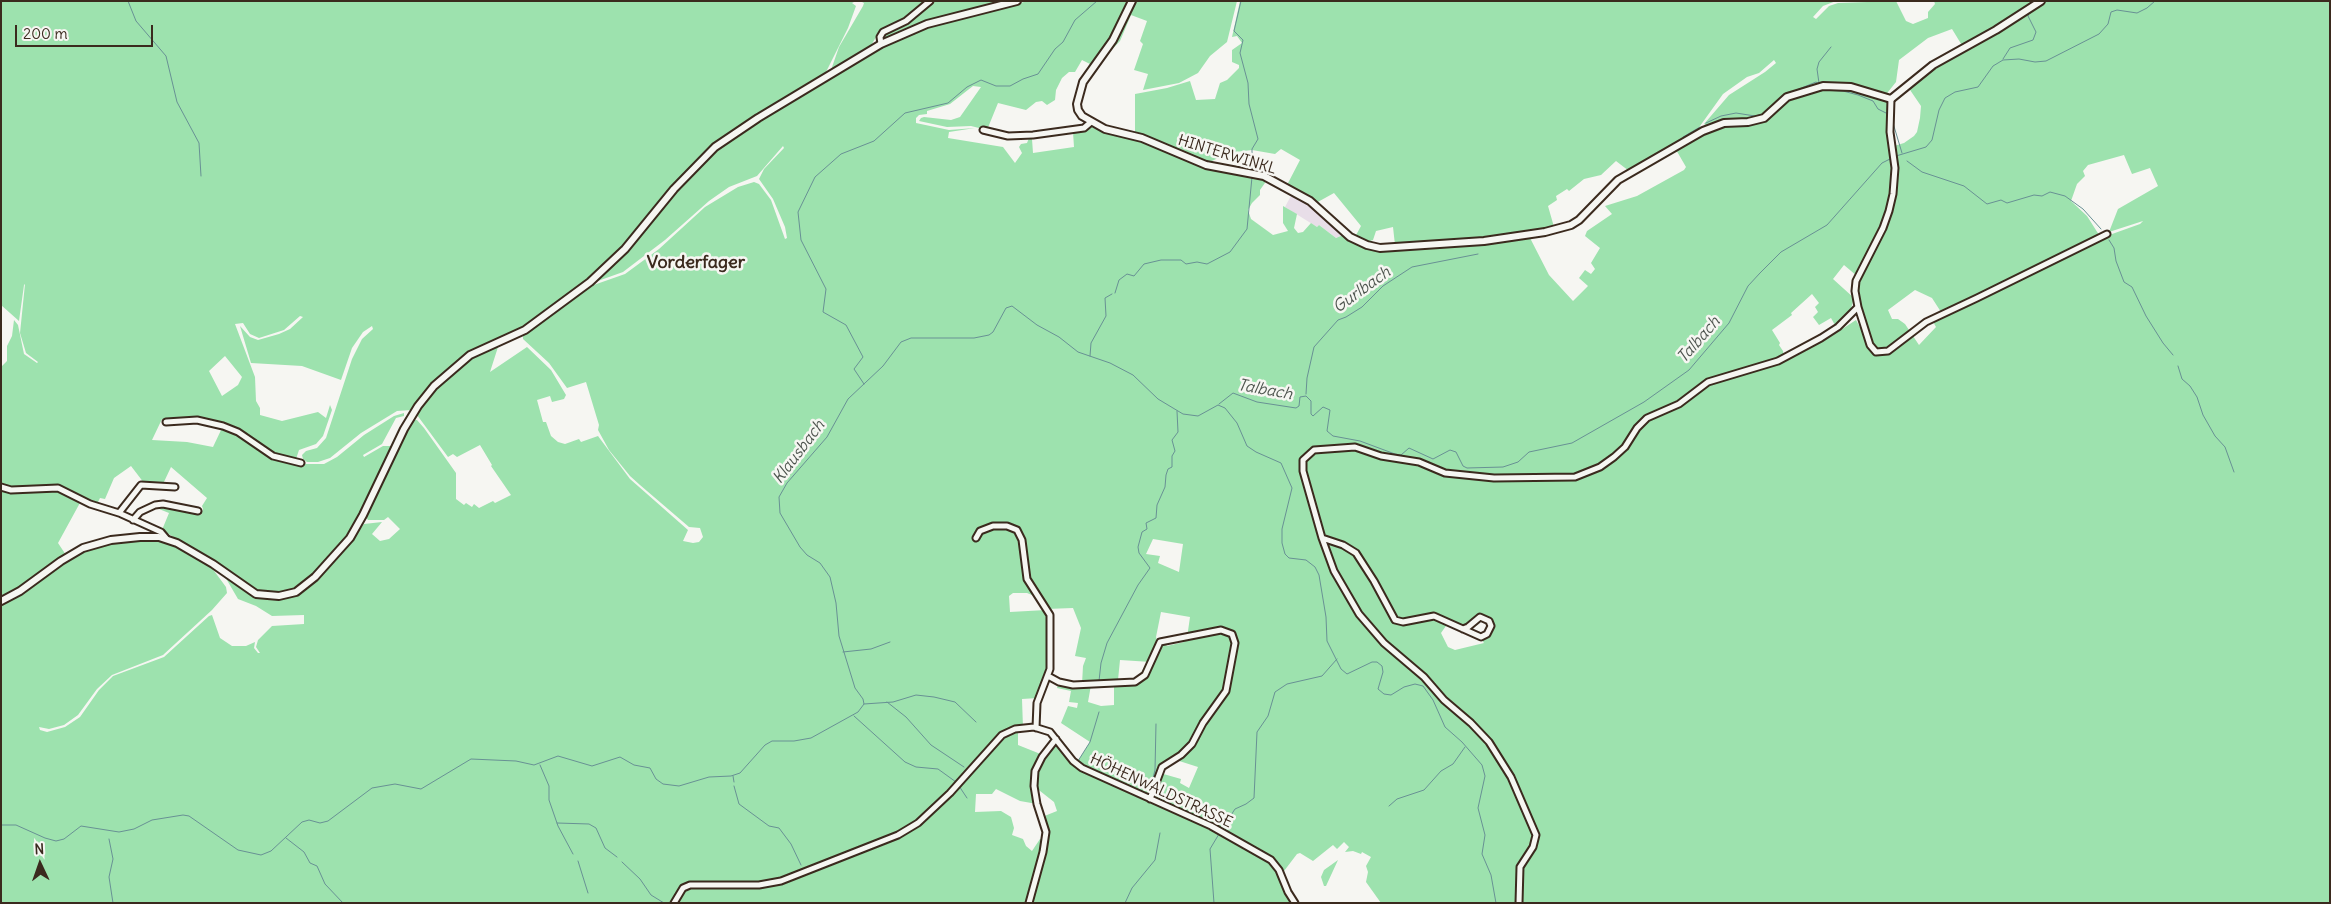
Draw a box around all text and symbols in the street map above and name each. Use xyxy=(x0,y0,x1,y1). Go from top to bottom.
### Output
scale bar xyxy=(18,15,155,47)
text: 200 m xyxy=(23,24,68,43)
street label: HINTERWINKL xyxy=(1176,132,1278,178)
district label: Vorderfager xyxy=(647,252,745,274)
water label: Gurlbach xyxy=(1330,263,1394,317)
water label: Talbach xyxy=(1674,313,1724,367)
water label: Talbach xyxy=(1236,376,1294,404)
water label: Klausbach xyxy=(769,417,829,487)
street label: HÖHENWALDSTRASSE xyxy=(1087,750,1235,832)
north arrow xyxy=(15,839,65,889)
text: N xyxy=(34,840,45,858)

